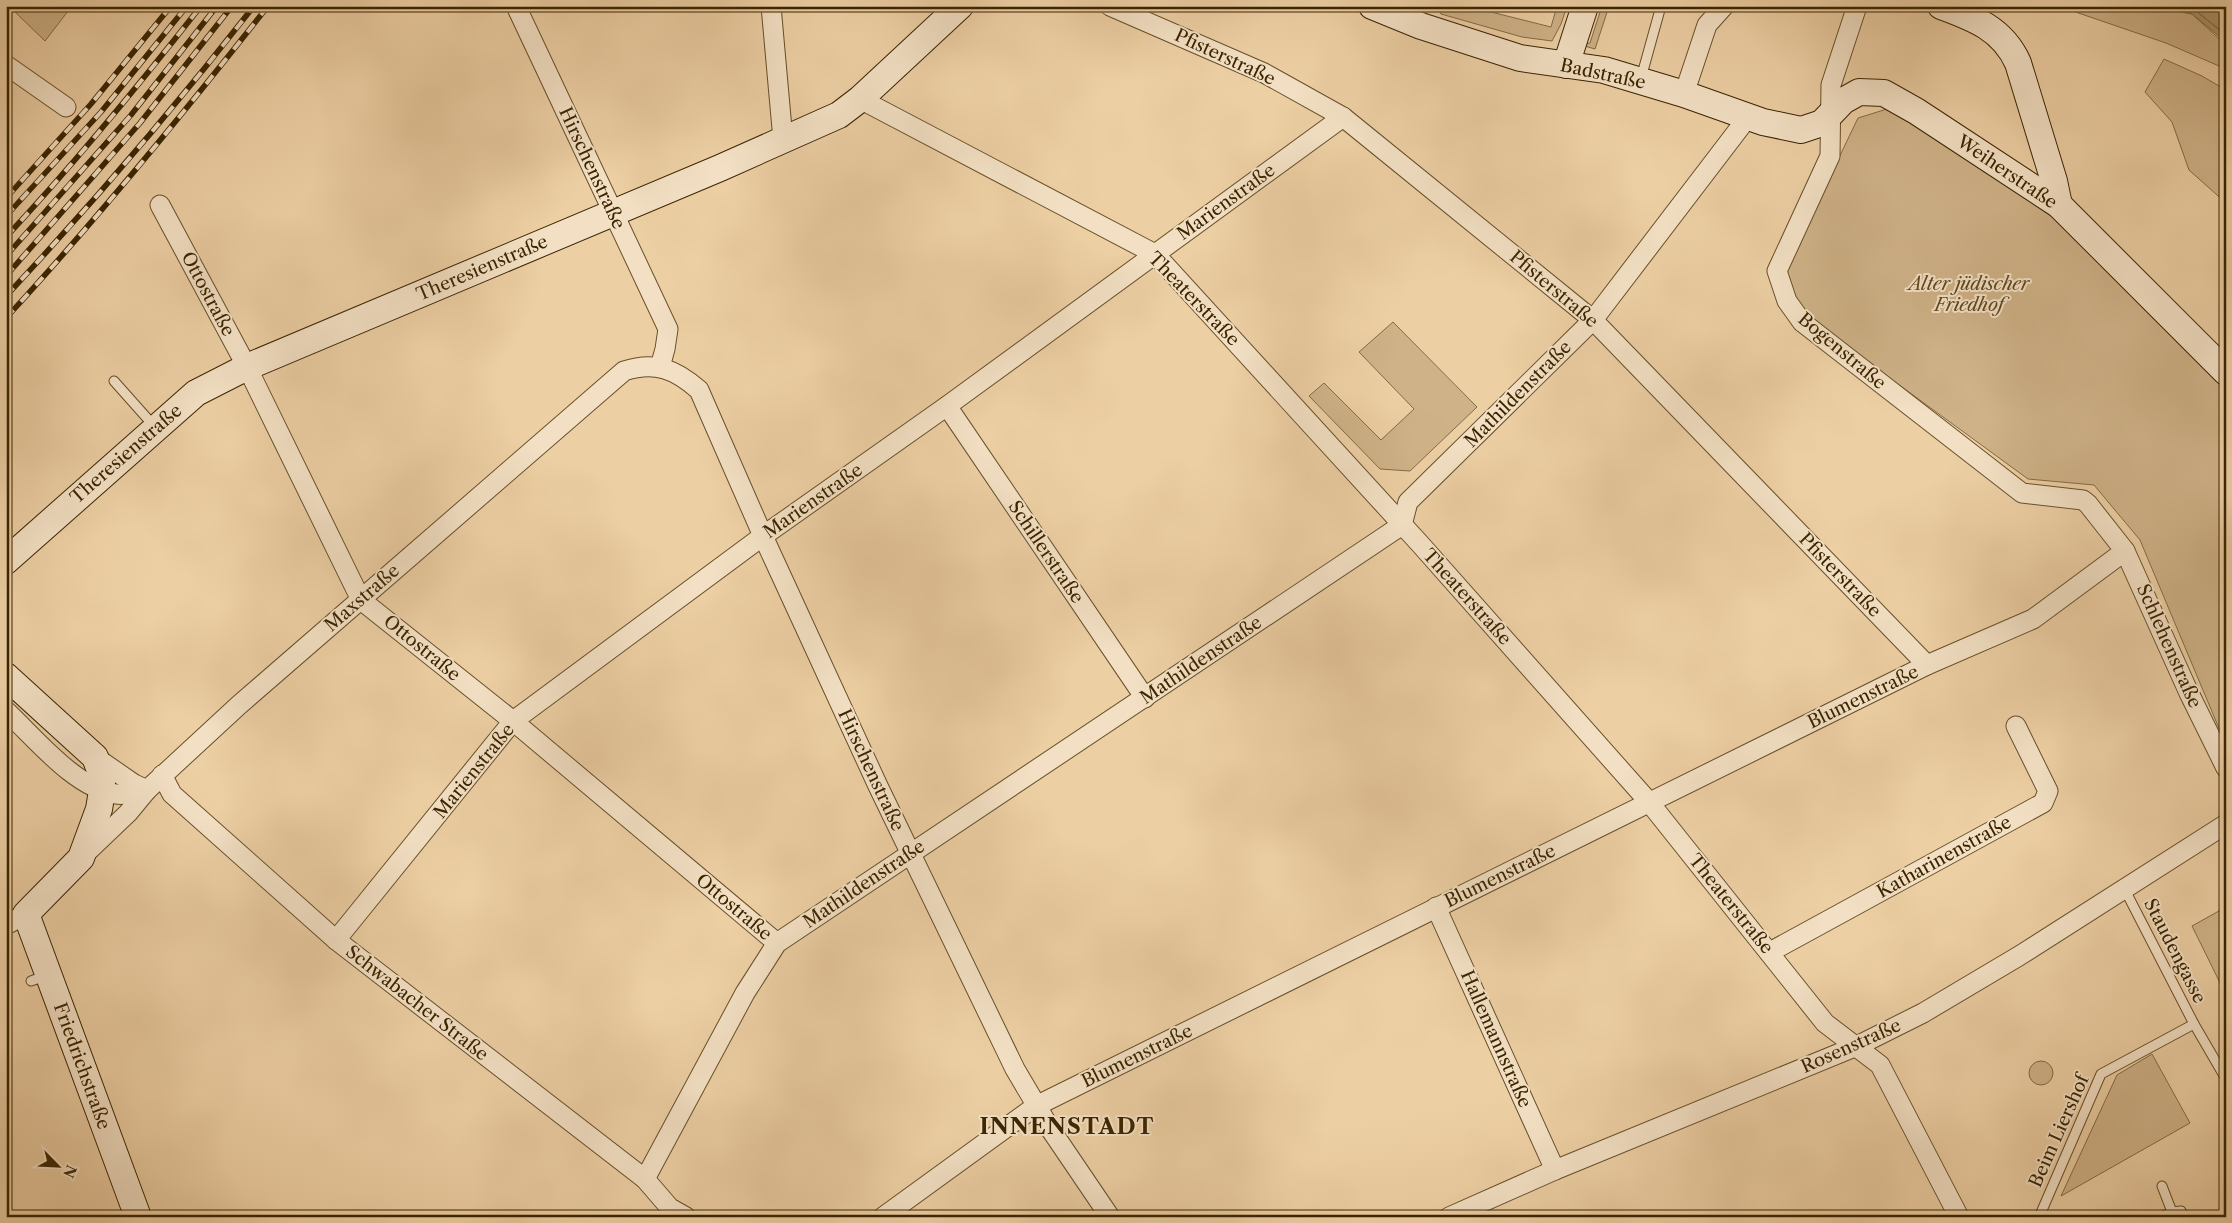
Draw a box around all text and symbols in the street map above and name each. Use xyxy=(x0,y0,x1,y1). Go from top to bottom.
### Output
street label: Pfisterstraße xyxy=(1171,24,1279,90)
street label: Badstraße xyxy=(1558,54,1648,94)
street label: Hirschenstraße xyxy=(554,104,630,232)
street label: Weiherstraße xyxy=(1952,130,2061,214)
street label: Marienstraße xyxy=(1173,159,1279,245)
street label: Theresienstraße xyxy=(413,230,551,306)
street label: Pfisterstraße xyxy=(1505,246,1603,332)
street label: Theaterstraße xyxy=(1144,247,1244,351)
street label: Ottostraße xyxy=(177,248,239,340)
park label: Alter jüdischer Friedhof xyxy=(1906,273,2031,316)
street label: Bogenstraße xyxy=(1794,308,1890,394)
street label: Mathildenstraße xyxy=(1460,336,1576,452)
street label: Theresienstraße xyxy=(66,400,186,508)
street label: Marienstraße xyxy=(759,459,867,543)
street label: Schillerstraße xyxy=(1004,497,1088,607)
street label: Pfisterstraße xyxy=(1794,528,1886,622)
street label: Theaterstraße xyxy=(1418,544,1516,650)
street label: Maxstraße xyxy=(320,560,404,636)
street label: Schlehenstraße xyxy=(2132,581,2206,711)
street label: Ottostraße xyxy=(379,610,465,686)
street label: Mathildenstraße xyxy=(1136,611,1266,709)
street label: Blumenstraße xyxy=(1804,661,1922,733)
street label: Hirschenstraße xyxy=(833,706,909,834)
street label: Marienstraße xyxy=(429,719,519,823)
street label: Katharinenstraße xyxy=(1873,811,2015,903)
street label: Mathildenstraße xyxy=(799,835,929,933)
street label: Blumenstraße xyxy=(1441,840,1559,912)
street label: Theaterstraße xyxy=(1684,850,1778,958)
street label: Ottostraße xyxy=(692,869,776,945)
street label: Staudengasse xyxy=(2139,895,2211,1007)
street label: Schwabacher Straße xyxy=(341,941,493,1065)
street label: Hallemannstraße xyxy=(1456,967,1536,1111)
street label: Friedrichstraße xyxy=(49,1000,115,1132)
street label: Rosenstraße xyxy=(1798,1014,1904,1078)
street label: Blumenstraße xyxy=(1078,1020,1196,1092)
street label: Beim Liershof xyxy=(2024,1069,2095,1191)
district label: INNENSTADT xyxy=(979,1113,1155,1140)
north arrow xyxy=(32,1140,82,1190)
text: N xyxy=(59,1162,81,1181)

